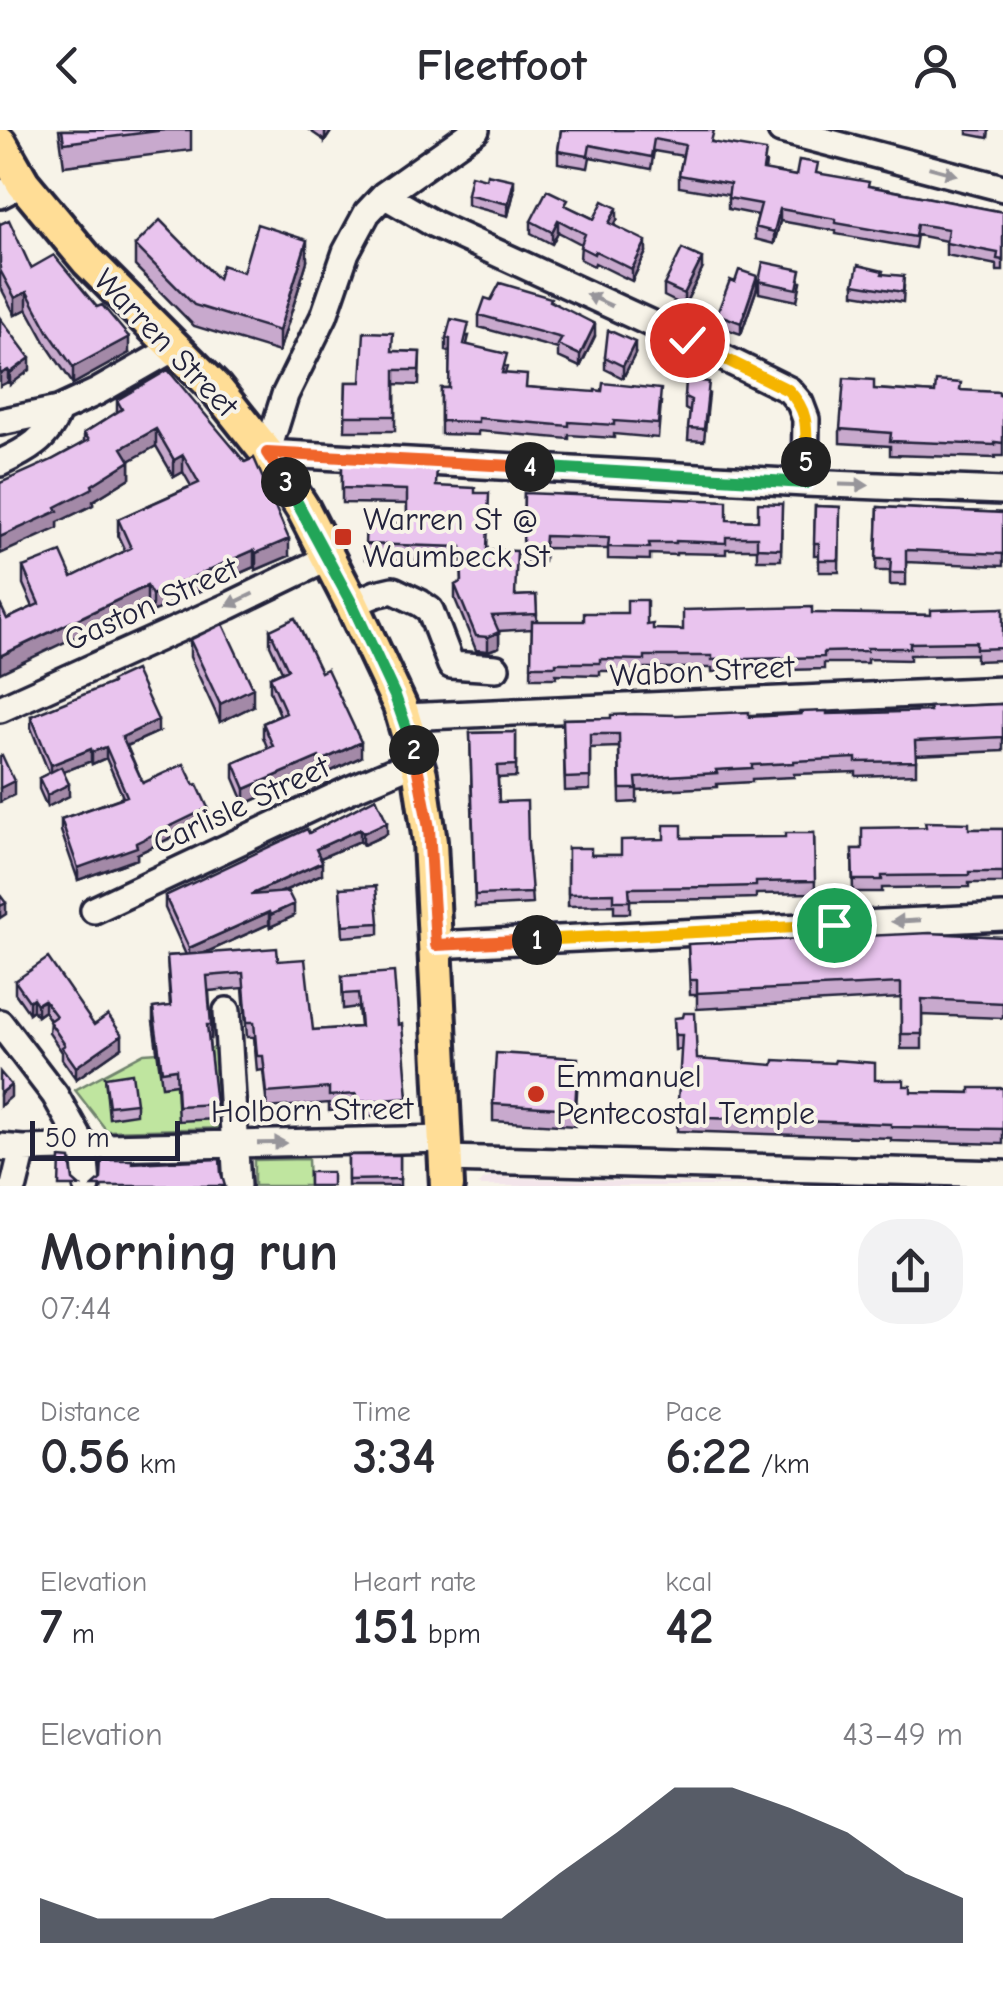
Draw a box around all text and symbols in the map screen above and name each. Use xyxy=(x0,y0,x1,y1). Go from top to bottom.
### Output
icon: back xyxy=(40,38,95,93)
icon: person xyxy=(908,38,963,93)
text: Fleetfoot xyxy=(416,39,587,91)
one-way arrow xyxy=(928,164,959,180)
street label: Warren Street xyxy=(86,261,246,425)
one-way arrow xyxy=(585,292,614,308)
pin xyxy=(645,298,730,383)
icon: check xyxy=(660,313,715,368)
pin: 5 xyxy=(781,437,831,487)
pin: 4 xyxy=(505,442,555,492)
text: 5 xyxy=(799,446,813,478)
text: 4 xyxy=(523,451,537,483)
pin: 3 xyxy=(261,457,311,507)
text: 3 xyxy=(279,466,293,498)
one-way arrow xyxy=(838,477,870,493)
place label: Warren St @ Waumbeck St xyxy=(363,501,550,575)
marker: Warren St @ Waumbeck St xyxy=(332,526,354,548)
street label: Gaston Street xyxy=(58,549,244,659)
one-way arrow xyxy=(225,592,254,609)
street label: Wabon Street xyxy=(609,648,796,694)
pin: 2 xyxy=(389,725,439,775)
text: 2 xyxy=(407,734,421,766)
street label: Carlisle Street xyxy=(147,748,336,862)
pin xyxy=(792,883,877,968)
icon: arrive xyxy=(807,898,862,953)
one-way arrow xyxy=(889,913,921,929)
pin: 1 xyxy=(512,915,562,965)
text: 1 xyxy=(531,924,543,956)
place label: Emmanuel Pentecostal Temple xyxy=(556,1058,815,1132)
marker: Emmanuel Pentecostal Temple xyxy=(525,1083,547,1105)
street label: Holborn Street xyxy=(211,1090,414,1130)
scale bar xyxy=(30,1116,180,1160)
text: 50 m xyxy=(45,1122,110,1154)
one-way arrow xyxy=(257,1135,289,1151)
button: share xyxy=(858,1219,963,1324)
text: Morning run xyxy=(40,1220,338,1284)
text: 07:44 xyxy=(40,1290,111,1327)
text: Distance xyxy=(40,1396,140,1428)
text: Time xyxy=(353,1396,411,1428)
text: Pace xyxy=(665,1396,722,1428)
text: 0.56 xyxy=(40,1428,130,1486)
text: 3:34 xyxy=(353,1428,436,1486)
text: 6:22 xyxy=(665,1428,752,1486)
text: km xyxy=(130,1448,176,1480)
text: /km xyxy=(752,1448,810,1480)
text: Elevation xyxy=(40,1566,147,1598)
text: Heart rate xyxy=(353,1566,476,1598)
text: kcal xyxy=(665,1566,712,1598)
text: 7 xyxy=(40,1598,63,1656)
text: 151 xyxy=(353,1598,419,1656)
text: 42 xyxy=(665,1598,714,1656)
text: m xyxy=(63,1618,95,1650)
text: bpm xyxy=(419,1618,481,1650)
text: Elevation xyxy=(40,1716,163,1753)
text: 43–49 m xyxy=(842,1716,963,1753)

